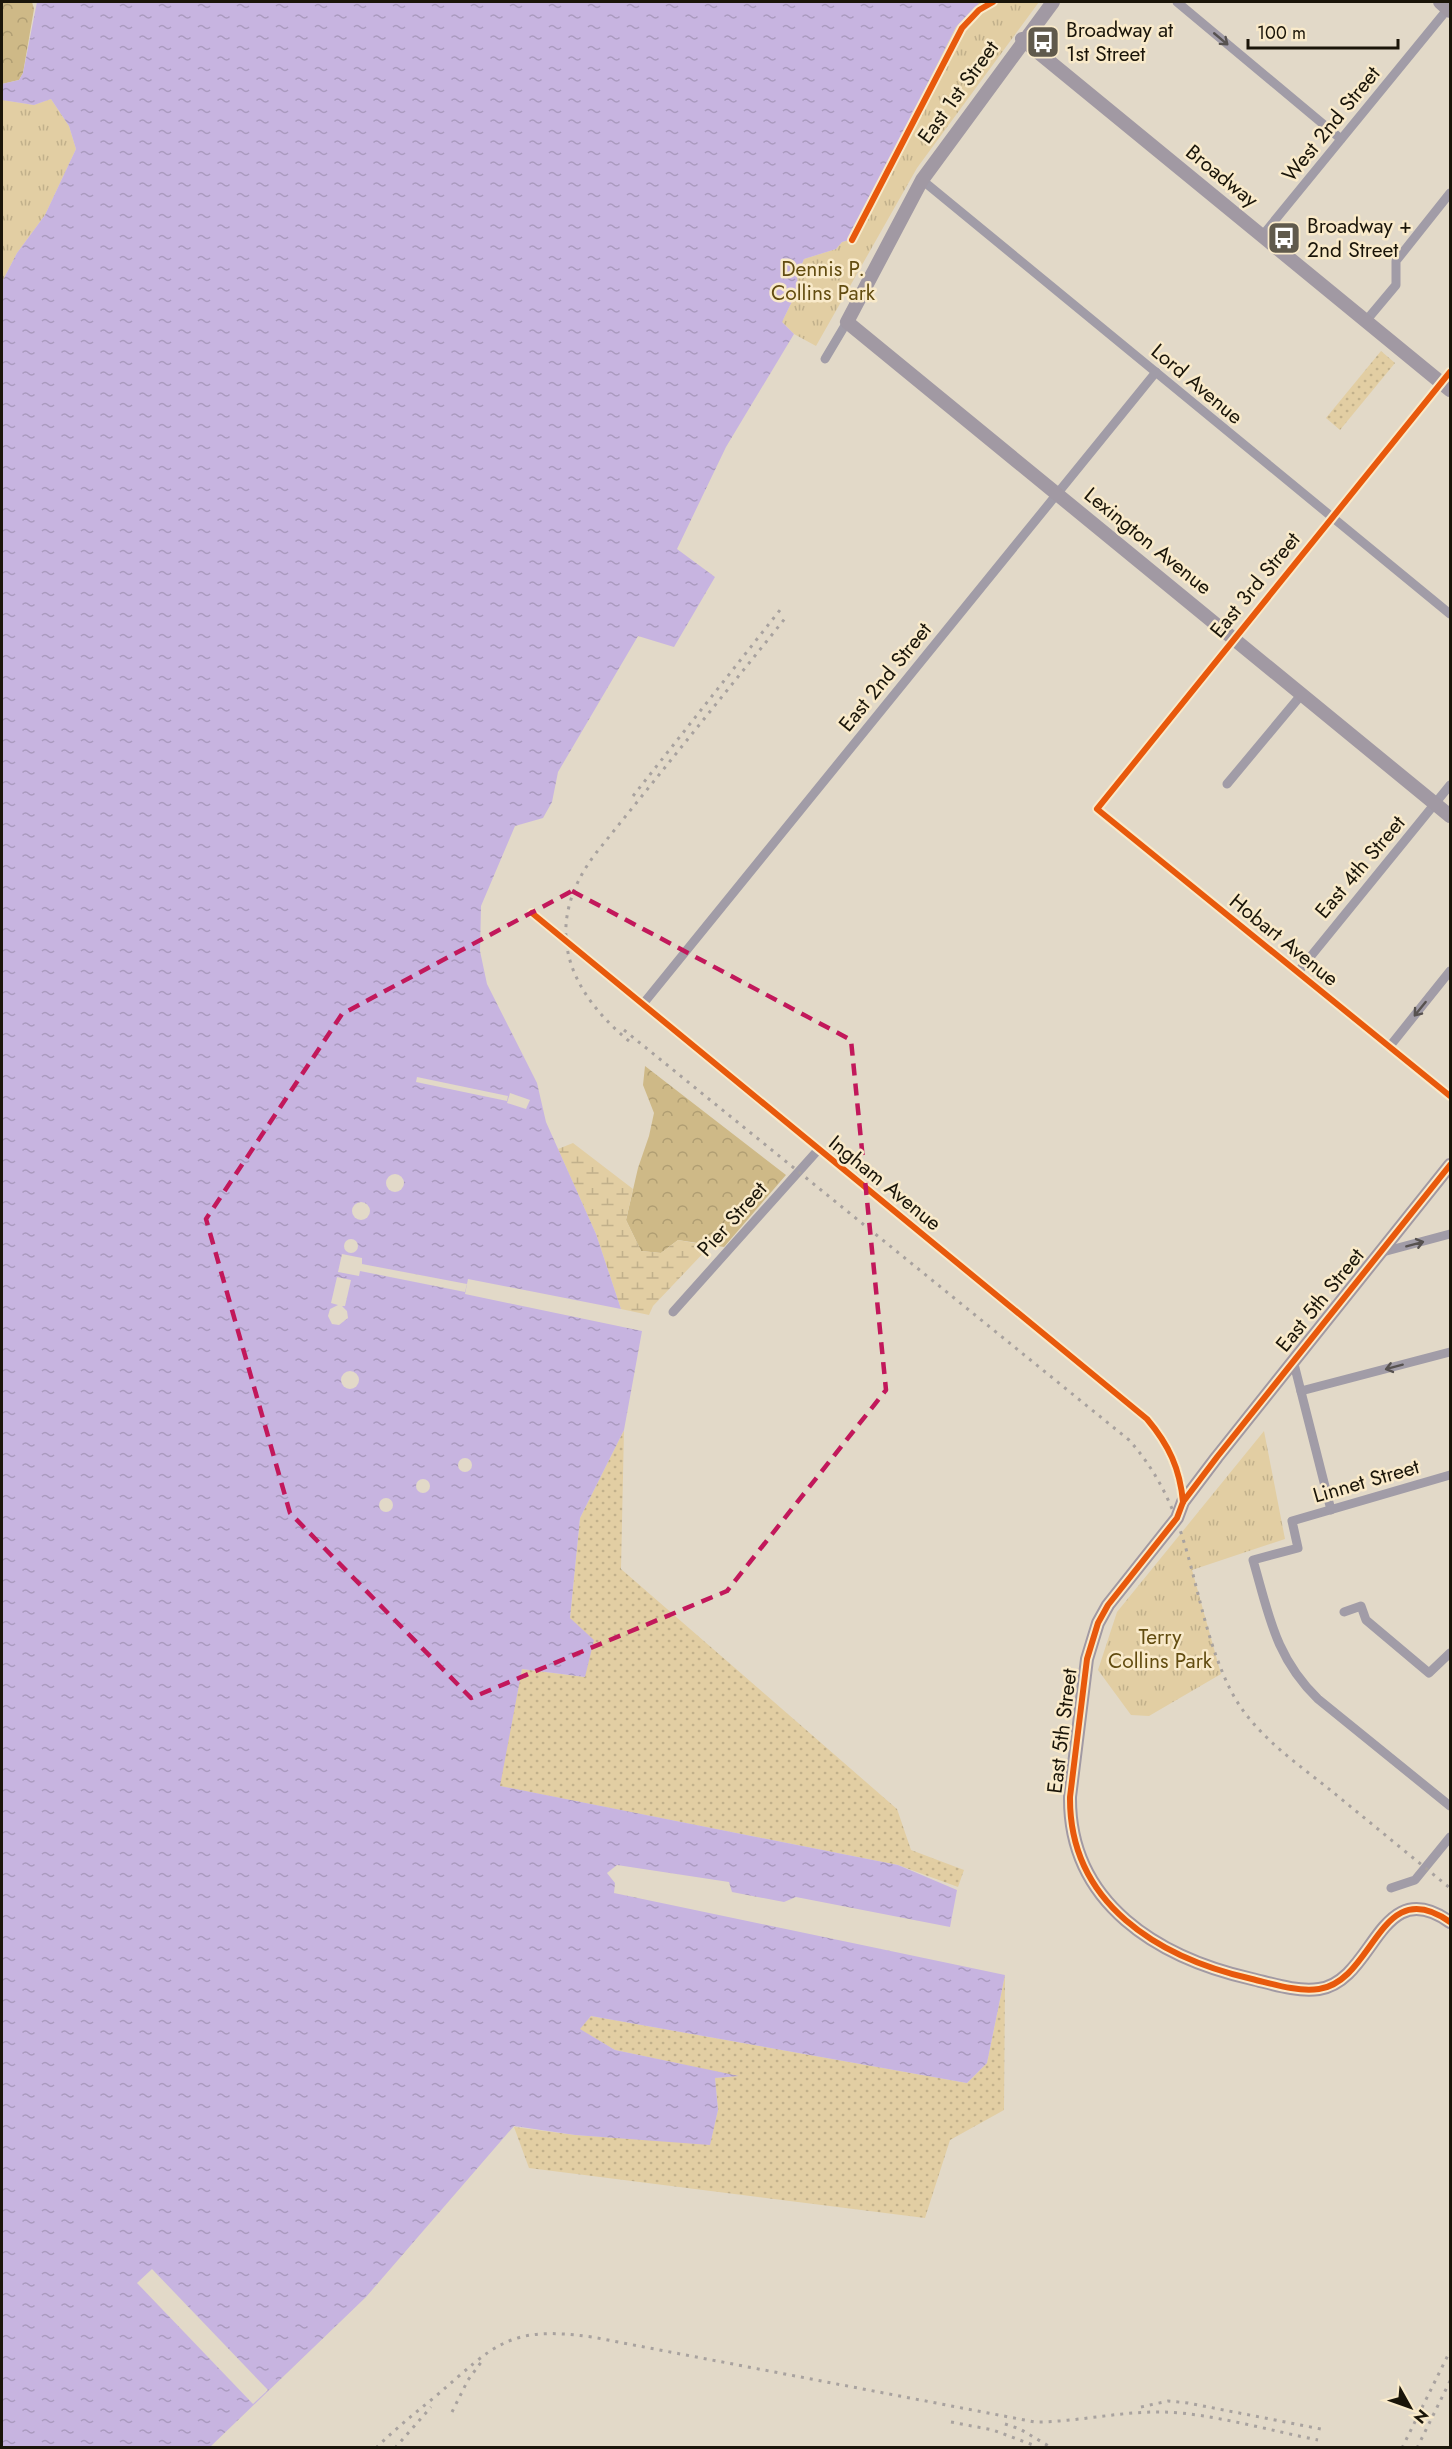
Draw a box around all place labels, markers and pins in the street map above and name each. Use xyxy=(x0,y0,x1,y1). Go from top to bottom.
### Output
place label: Broadway at 1st Street xyxy=(1066,15,1173,69)
bus stop icon: Broadway at 1st Street xyxy=(1025,24,1061,60)
place label: Broadway + 2nd Street xyxy=(1307,211,1412,265)
bus stop icon: Broadway + 2nd Street xyxy=(1266,220,1302,256)

